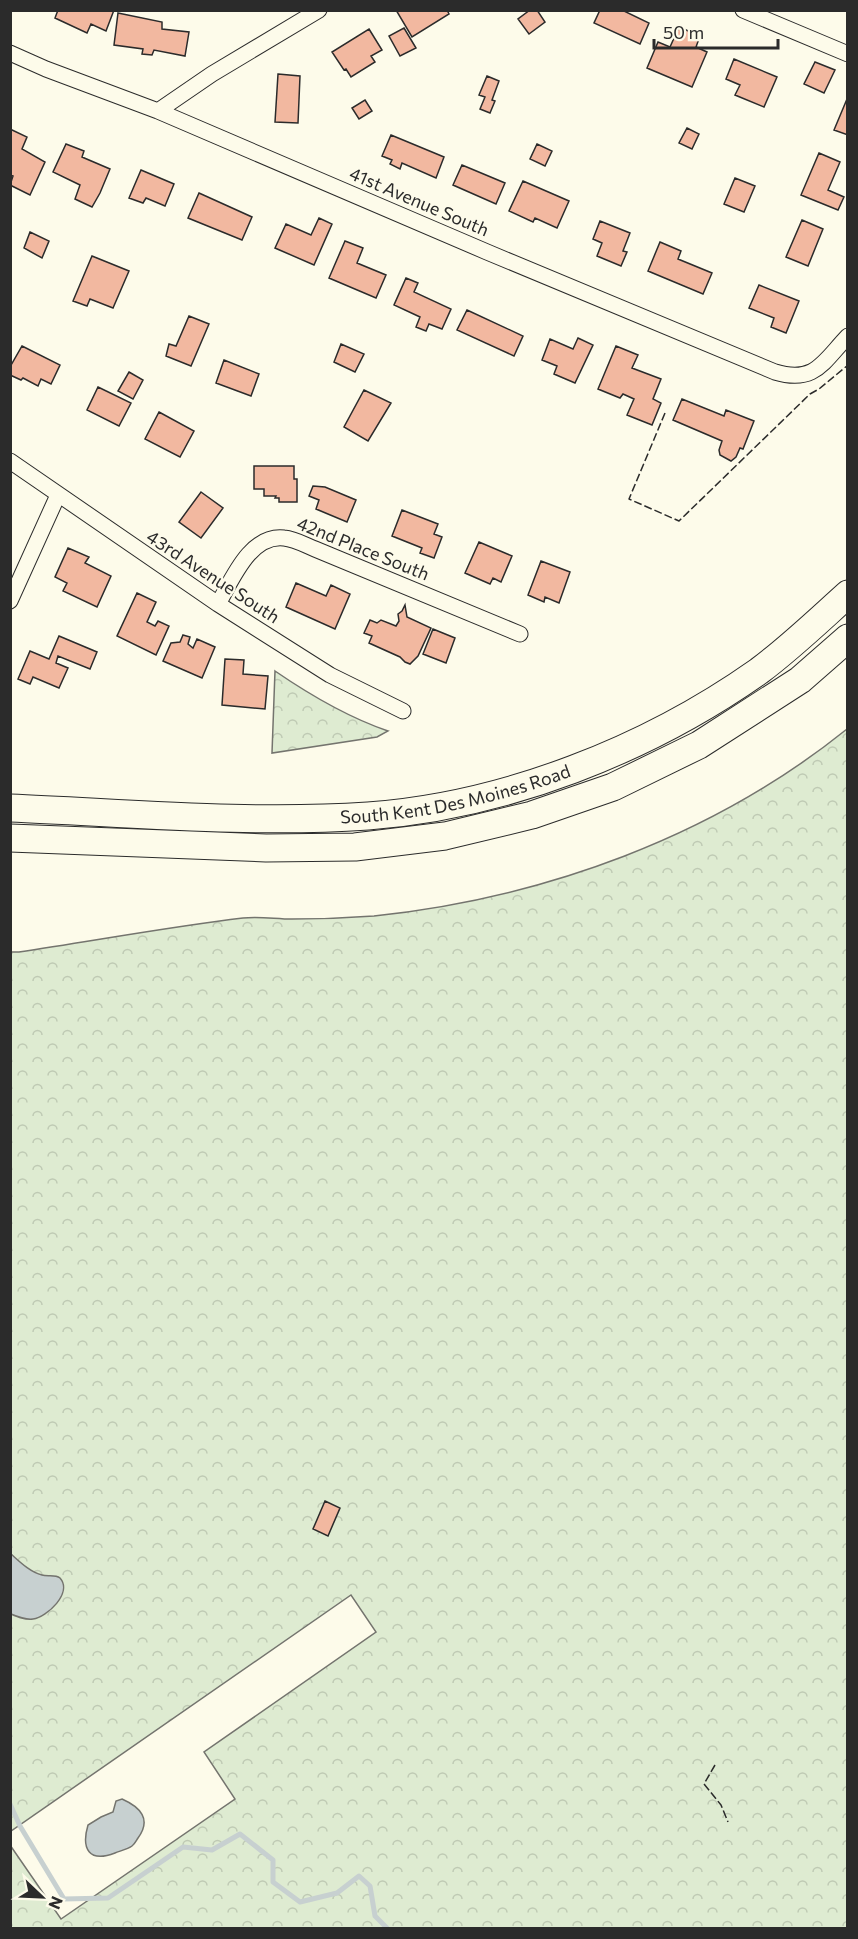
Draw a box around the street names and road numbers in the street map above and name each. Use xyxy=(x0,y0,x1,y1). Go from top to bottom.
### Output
street label: 41st Avenue South xyxy=(346,162,492,240)
street label: 42nd Place South xyxy=(294,511,433,585)
street label: 43rd Avenue South xyxy=(143,525,284,627)
street label: South Kent Des Moines Road xyxy=(340,759,573,828)

